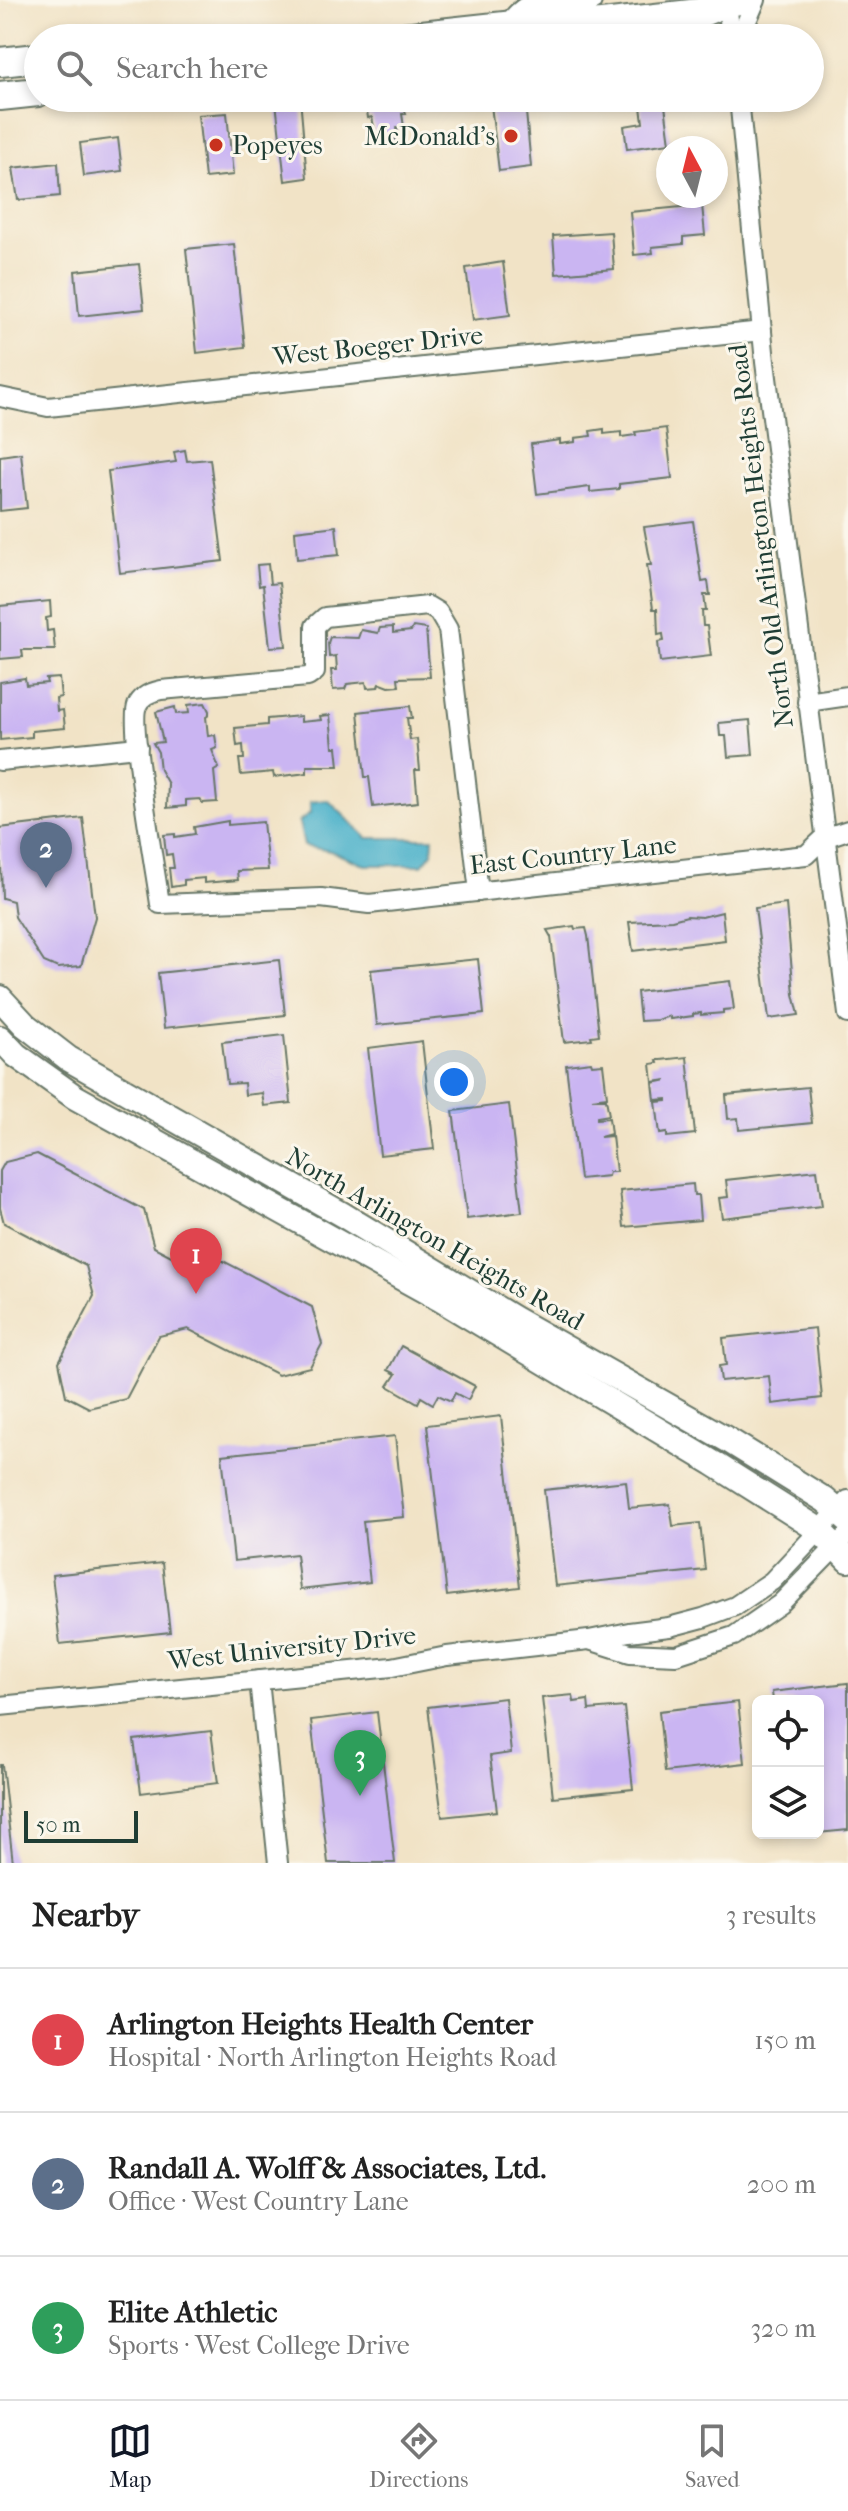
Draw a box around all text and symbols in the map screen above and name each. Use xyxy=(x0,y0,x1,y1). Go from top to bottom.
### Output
search box xyxy=(24,24,824,112)
icon: search xyxy=(52,46,96,90)
text: Search here xyxy=(116,51,268,86)
place label: McDonald's xyxy=(364,121,495,152)
marker: McDonald's xyxy=(502,127,520,145)
place label: Popeyes xyxy=(232,130,323,161)
marker: Popeyes xyxy=(207,136,225,154)
north arrow xyxy=(656,136,728,208)
street label: West Boeger Drive xyxy=(270,320,485,373)
street label: North Old Arlington Heights Road xyxy=(722,341,800,730)
pin: 2 xyxy=(20,822,72,888)
street label: East Country Lane xyxy=(468,829,678,881)
your location xyxy=(434,1062,474,1102)
street label: North Arlington Heights Road xyxy=(280,1141,590,1338)
pin: 1 xyxy=(170,1228,222,1294)
street label: West University Drive xyxy=(165,1620,418,1677)
map controls xyxy=(752,1695,824,1839)
button: locate xyxy=(752,1695,824,1767)
pin: 3 xyxy=(334,1730,386,1796)
button: layers xyxy=(752,1767,824,1839)
scale bar xyxy=(24,1807,138,1843)
text: 50 m xyxy=(36,1812,81,1838)
text: Nearby xyxy=(32,1895,139,1935)
text: 3 results xyxy=(726,1900,816,1931)
text: Arlington Heights Health Center xyxy=(108,2007,533,2042)
text: 1 xyxy=(53,2025,63,2056)
text: 150 m xyxy=(754,2025,816,2056)
text: Hospital · North Arlington Heights Road xyxy=(108,2042,557,2073)
text: Randall A. Wolff & Associates, Ltd. xyxy=(108,2151,546,2186)
text: 2 xyxy=(51,2169,65,2200)
text: 200 m xyxy=(747,2169,816,2200)
text: Office · West Country Lane xyxy=(108,2186,409,2217)
text: Elite Athletic xyxy=(108,2295,278,2330)
text: 3 xyxy=(53,2313,63,2344)
text: 320 m xyxy=(750,2313,816,2344)
text: Sports · West College Drive xyxy=(108,2330,410,2361)
tab: Map xyxy=(108,2419,152,2493)
tab: Directions xyxy=(369,2419,468,2493)
tab: Saved xyxy=(685,2419,740,2493)

